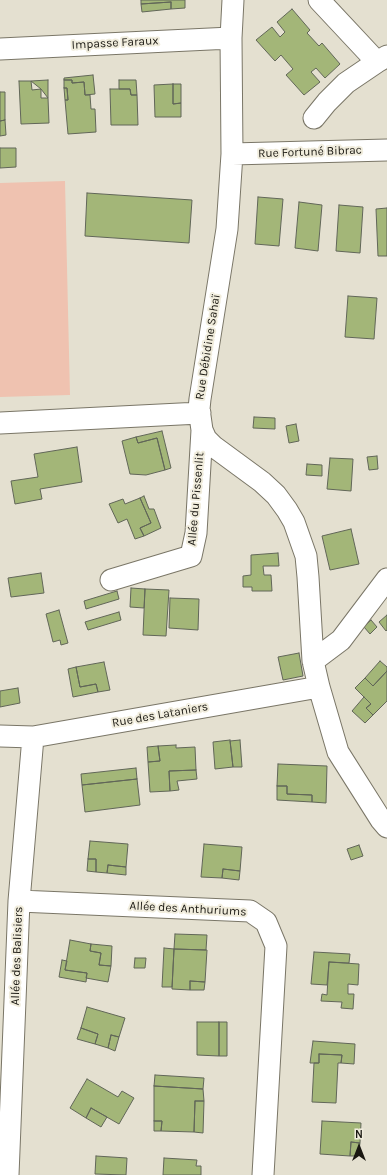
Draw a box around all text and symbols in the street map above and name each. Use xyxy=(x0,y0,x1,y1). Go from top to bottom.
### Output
street label: Impasse Faraux xyxy=(71,34,159,52)
street label: Rue Fortuné Bibrac xyxy=(258,143,362,161)
street label: Rue Débidine Sahaï xyxy=(193,293,223,401)
street label: Allée du Pissenlit xyxy=(185,452,207,546)
street label: Rue des Lataniers xyxy=(111,699,209,731)
street label: Allée des Anthuriums xyxy=(129,899,247,919)
street label: Allée des Balisiers xyxy=(8,906,26,1006)
north arrow xyxy=(339,1127,379,1167)
text: N xyxy=(355,1128,363,1141)

